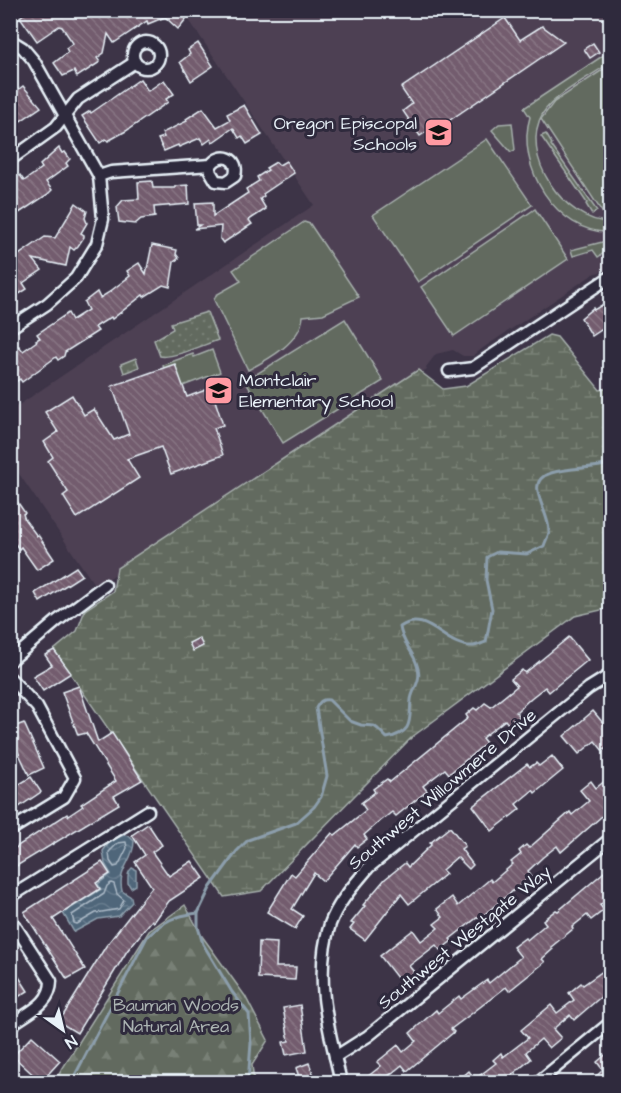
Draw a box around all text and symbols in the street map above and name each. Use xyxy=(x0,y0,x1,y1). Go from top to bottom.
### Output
place label: Oregon Episcopal Schools xyxy=(274,111,417,157)
school or university icon: Oregon Episcopal Schools xyxy=(422,117,454,149)
place label: Montclair Elementary School xyxy=(239,368,394,415)
school or university icon: Montclair Elementary School xyxy=(202,374,234,406)
street label: Southwest Willowmere Drive xyxy=(343,703,542,876)
street label: Southwest Westgate Way xyxy=(372,859,557,1016)
park label: Bauman Woods Natural Area xyxy=(113,993,239,1039)
north arrow xyxy=(33,1000,93,1060)
text: N xyxy=(61,1030,81,1054)

